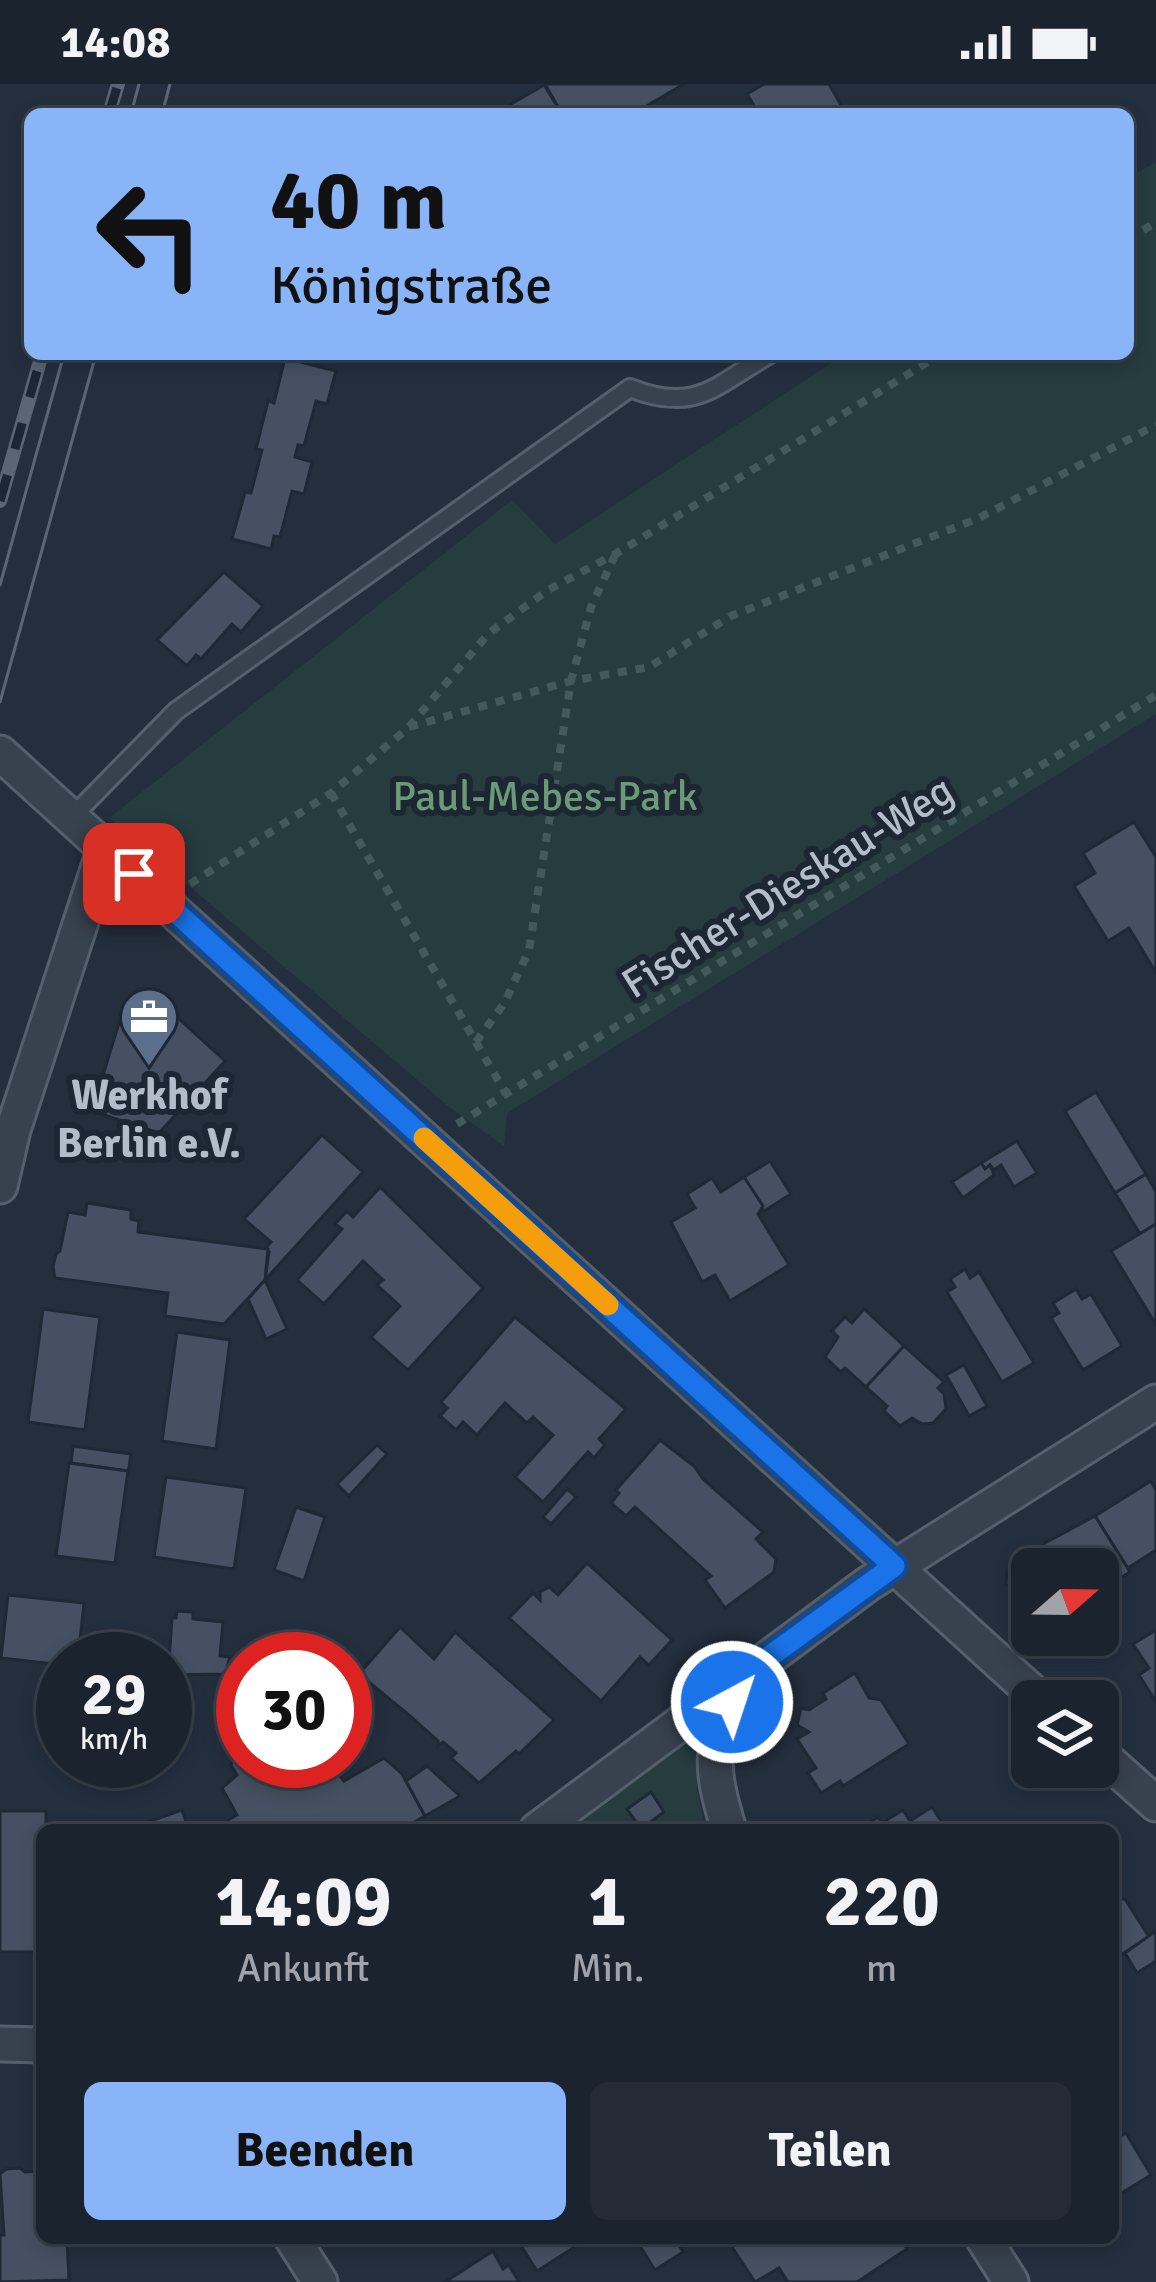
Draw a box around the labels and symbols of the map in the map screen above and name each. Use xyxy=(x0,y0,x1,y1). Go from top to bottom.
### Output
street label: Fischer-Dieskau-Weg xyxy=(613,765,963,1010)
park label: Paul-Mebes-Park xyxy=(392,771,698,822)
pin xyxy=(83,823,185,925)
office icon: Werkhof Berlin e.V. xyxy=(118,986,180,1068)
place label: Werkhof Berlin e.V. xyxy=(57,1070,241,1169)
north arrow xyxy=(1011,1548,1119,1656)
speed limit sign: 30 xyxy=(216,1632,372,1788)
position arrow xyxy=(669,1639,795,1765)

